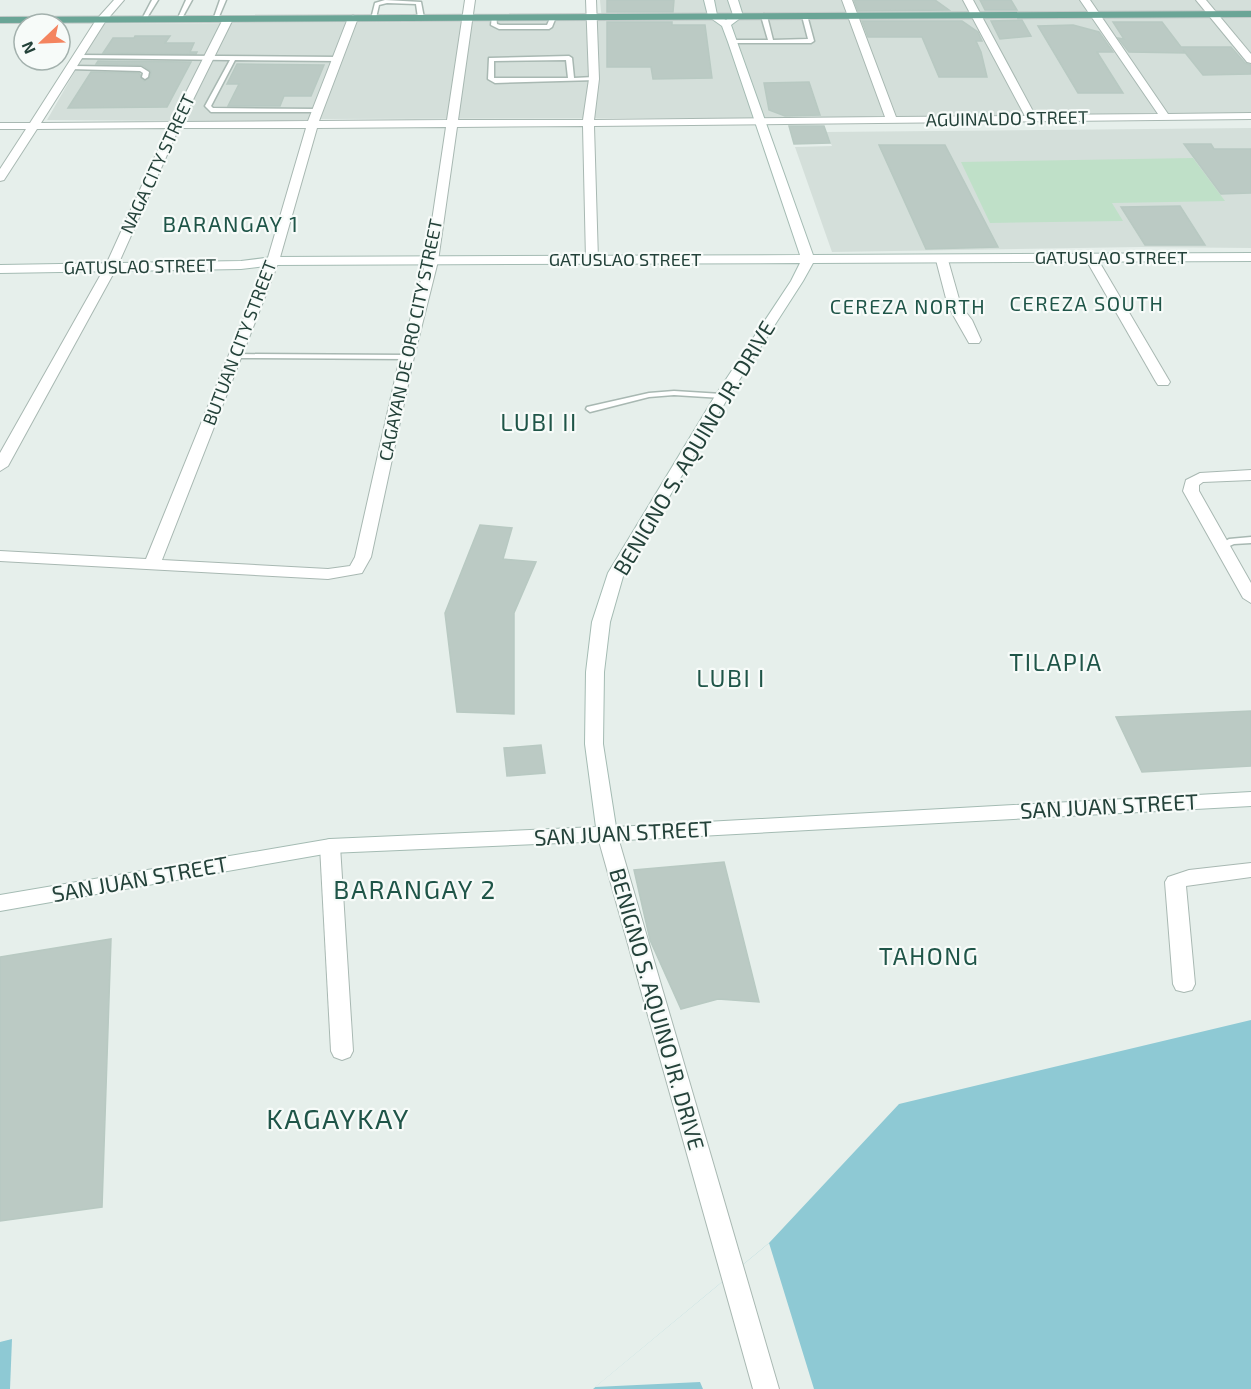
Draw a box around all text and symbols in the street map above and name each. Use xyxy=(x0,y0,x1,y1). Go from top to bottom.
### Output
north arrow xyxy=(12,12,72,72)
text: N xyxy=(17,39,39,57)
street label: NAGA CITY STREET xyxy=(115,90,199,237)
street label: AGUINALDO STREET xyxy=(926,106,1089,130)
district label: BARANGAY 1 xyxy=(162,210,300,236)
street label: CAGAYAN DE ORO CITY STREET xyxy=(374,216,447,463)
street label: GATUSLAO STREET xyxy=(1035,246,1188,268)
street label: GATUSLAO STREET xyxy=(549,248,702,270)
street label: GATUSLAO STREET xyxy=(63,254,217,278)
street label: BUTUAN CITY STREET xyxy=(197,257,281,428)
district label: CEREZA SOUTH xyxy=(1010,291,1164,315)
district label: CEREZA NORTH xyxy=(830,294,986,318)
street label: BENIGNO S. AQUINO JR. DRIVE xyxy=(607,316,780,580)
district label: LUBI II xyxy=(500,407,578,436)
district label: TILAPIA xyxy=(1009,647,1103,676)
district label: LUBI I xyxy=(696,663,766,692)
street label: SAN JUAN STREET xyxy=(1019,787,1199,823)
street label: SAN JUAN STREET xyxy=(533,814,713,850)
street label: SAN JUAN STREET xyxy=(50,850,230,906)
street label: BENIGNO S. AQUINO JR. DRIVE xyxy=(604,865,711,1153)
district label: BARANGAY 2 xyxy=(333,873,497,904)
district label: TAHONG xyxy=(879,941,979,970)
district label: KAGAYKAY xyxy=(266,1101,410,1135)

